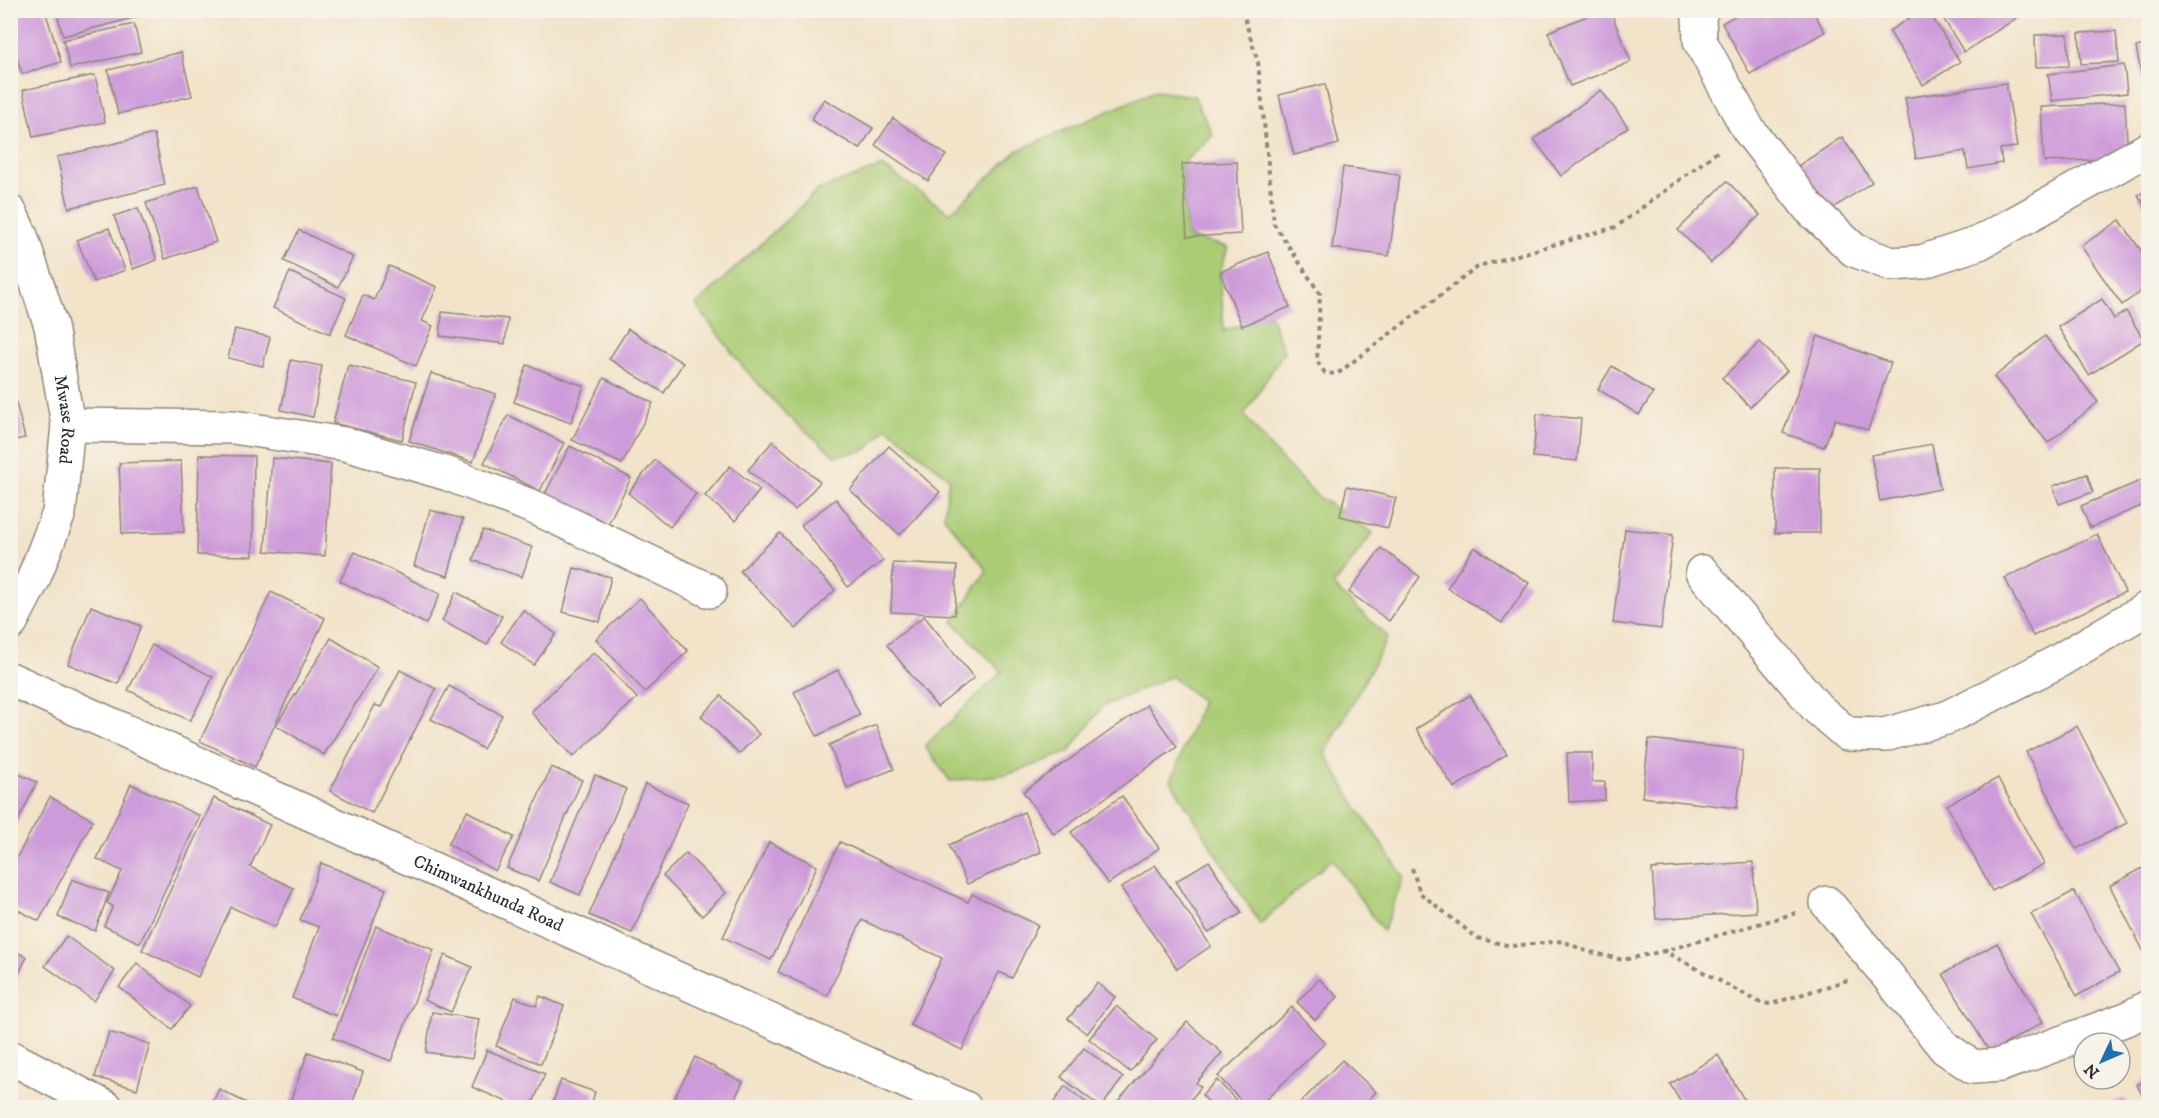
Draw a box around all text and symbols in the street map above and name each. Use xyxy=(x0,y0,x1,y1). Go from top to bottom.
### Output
street label: Mwase Road xyxy=(49,373,79,465)
street label: Chimwankhunda Road xyxy=(410,850,566,937)
north arrow xyxy=(2072,1031,2132,1091)
text: N xyxy=(2080,1059,2104,1082)

